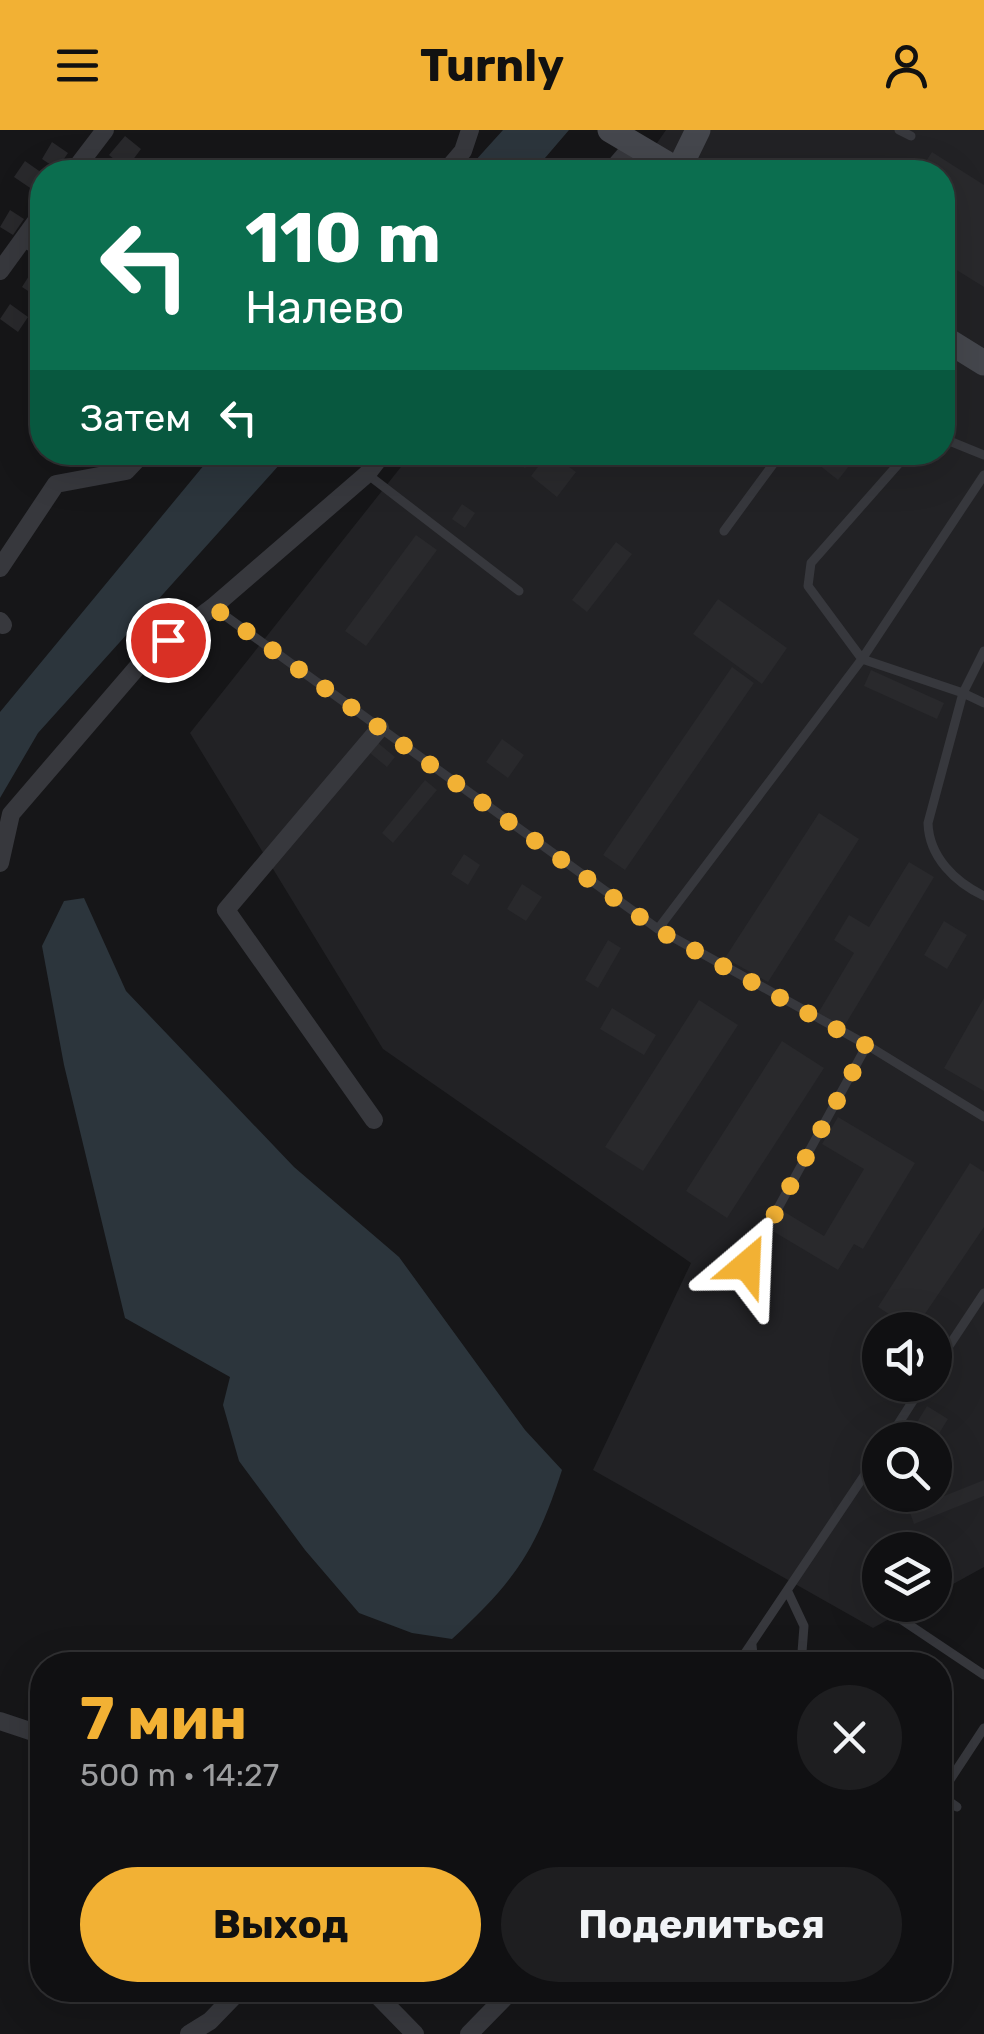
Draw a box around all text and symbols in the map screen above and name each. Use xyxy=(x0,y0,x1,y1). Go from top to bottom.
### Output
icon: menu xyxy=(50,38,105,93)
icon: person xyxy=(879,38,934,93)
text: Turnly xyxy=(420,39,564,92)
text: 110 m xyxy=(245,197,441,280)
icon: left xyxy=(80,200,210,330)
text: Налево xyxy=(245,281,404,334)
icon: left xyxy=(211,390,266,445)
text: Затем xyxy=(80,395,191,441)
pin xyxy=(126,598,211,683)
icon: arrive xyxy=(141,613,196,668)
position arrow xyxy=(695,1213,799,1317)
map controls xyxy=(862,1312,952,1622)
button: sound xyxy=(862,1312,952,1402)
button: search xyxy=(862,1422,952,1512)
button: layers xyxy=(862,1532,952,1622)
text: 7 мин xyxy=(80,1683,247,1754)
button: close xyxy=(797,1685,902,1790)
text: 500 m · 14:27 xyxy=(80,1756,279,1794)
button: Выход xyxy=(80,1867,481,1982)
button: Поделиться xyxy=(501,1867,902,1982)

